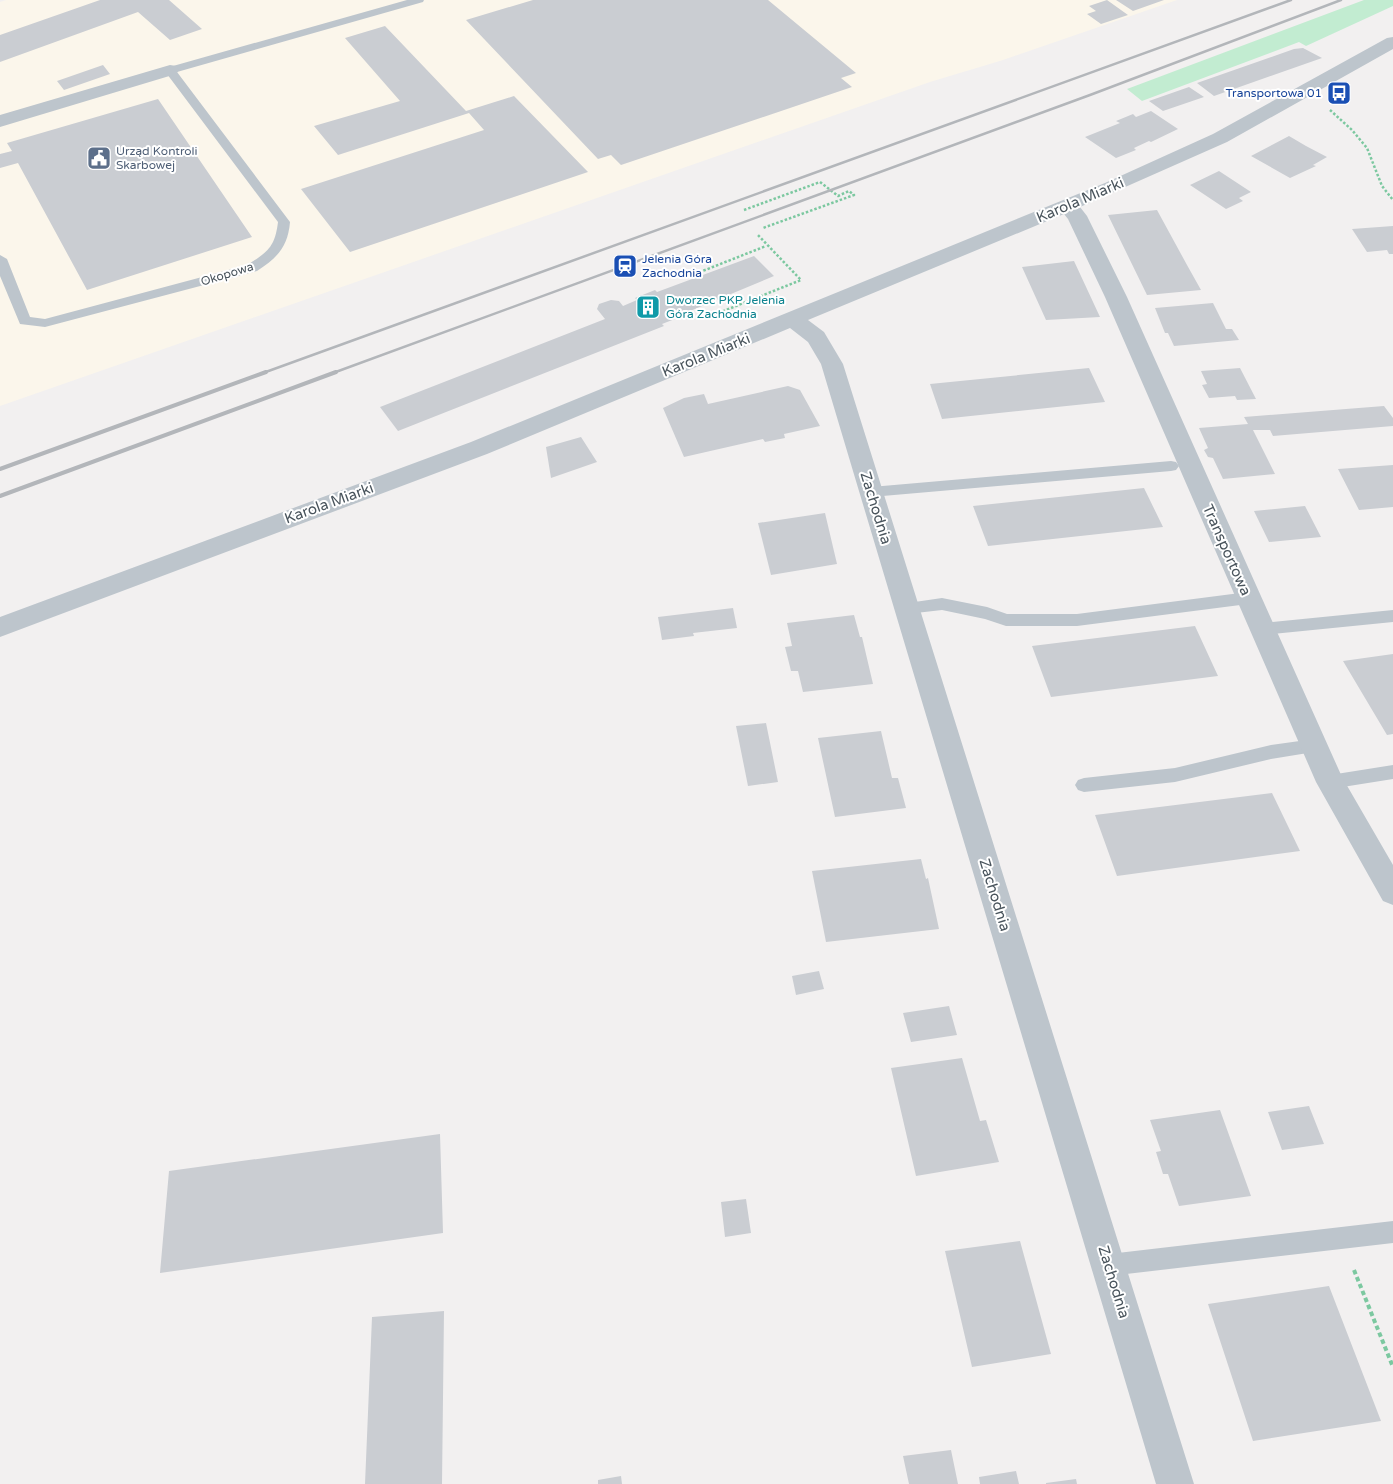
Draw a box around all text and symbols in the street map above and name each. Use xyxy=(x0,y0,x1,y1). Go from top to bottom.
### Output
bus stop icon: Transportowa 01 xyxy=(1326,80,1352,106)
place label: Transportowa 01 xyxy=(1225,86,1322,100)
place label: Urząd Kontroli Skarbowej xyxy=(116,144,198,172)
public building icon: Urząd Kontroli Skarbowej xyxy=(86,145,112,171)
street label: Karola Miarki xyxy=(1034,173,1126,227)
place label: Jelenia Góra Zachodnia xyxy=(642,252,712,280)
station icon: Jelenia Góra Zachodnia xyxy=(612,253,638,279)
street label: Okopowa xyxy=(199,259,255,289)
place label: Dworzec PKP Jelenia Góra Zachodnia xyxy=(666,293,785,321)
building icon: Dworzec PKP Jelenia Góra Zachodnia xyxy=(635,294,661,320)
street label: Karola Miarki xyxy=(659,329,753,381)
street label: Zachodnia xyxy=(856,469,896,547)
street label: Karola Miarki xyxy=(282,479,376,527)
street label: Transportowa xyxy=(1199,502,1255,598)
street label: Zachodnia xyxy=(975,856,1015,934)
street label: Zachodnia xyxy=(1094,1243,1134,1321)

